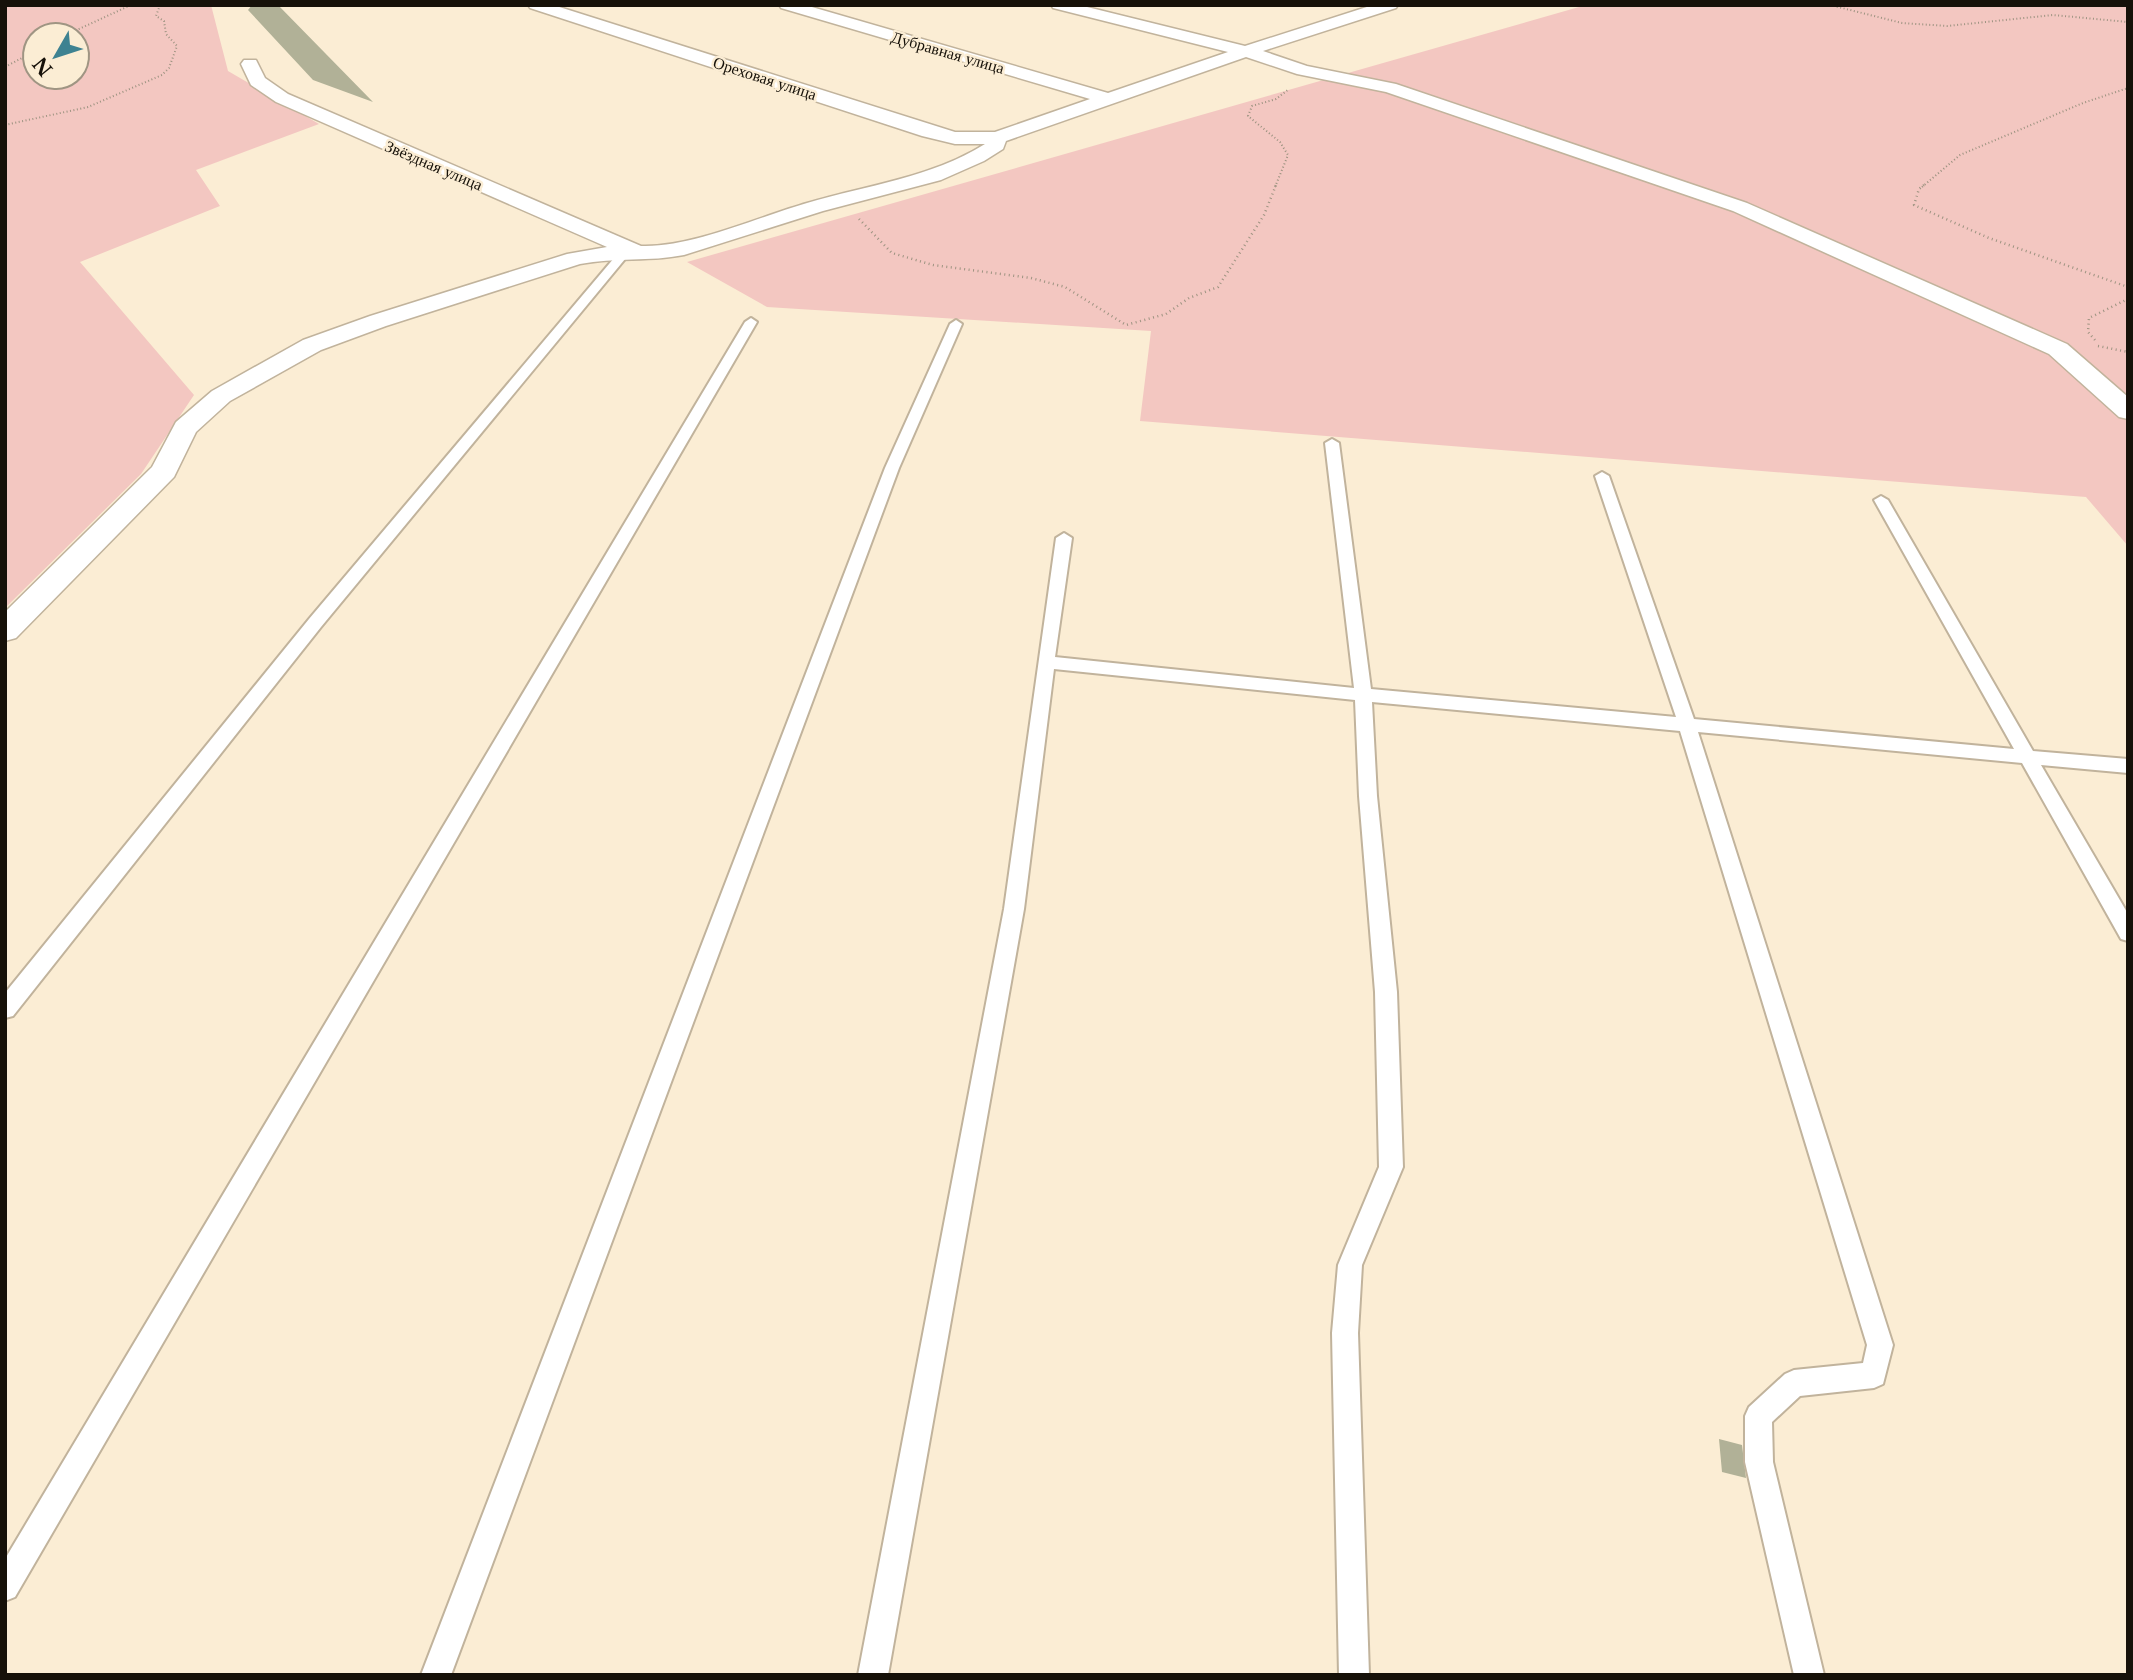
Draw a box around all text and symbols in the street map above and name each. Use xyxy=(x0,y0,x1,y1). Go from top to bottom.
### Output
north arrow xyxy=(21,21,91,91)
street label: Дубравная улица xyxy=(889,26,1007,78)
text: N xyxy=(29,52,58,81)
street label: Ореховая улица xyxy=(711,52,819,104)
street label: Звёздная улица xyxy=(382,135,486,195)

